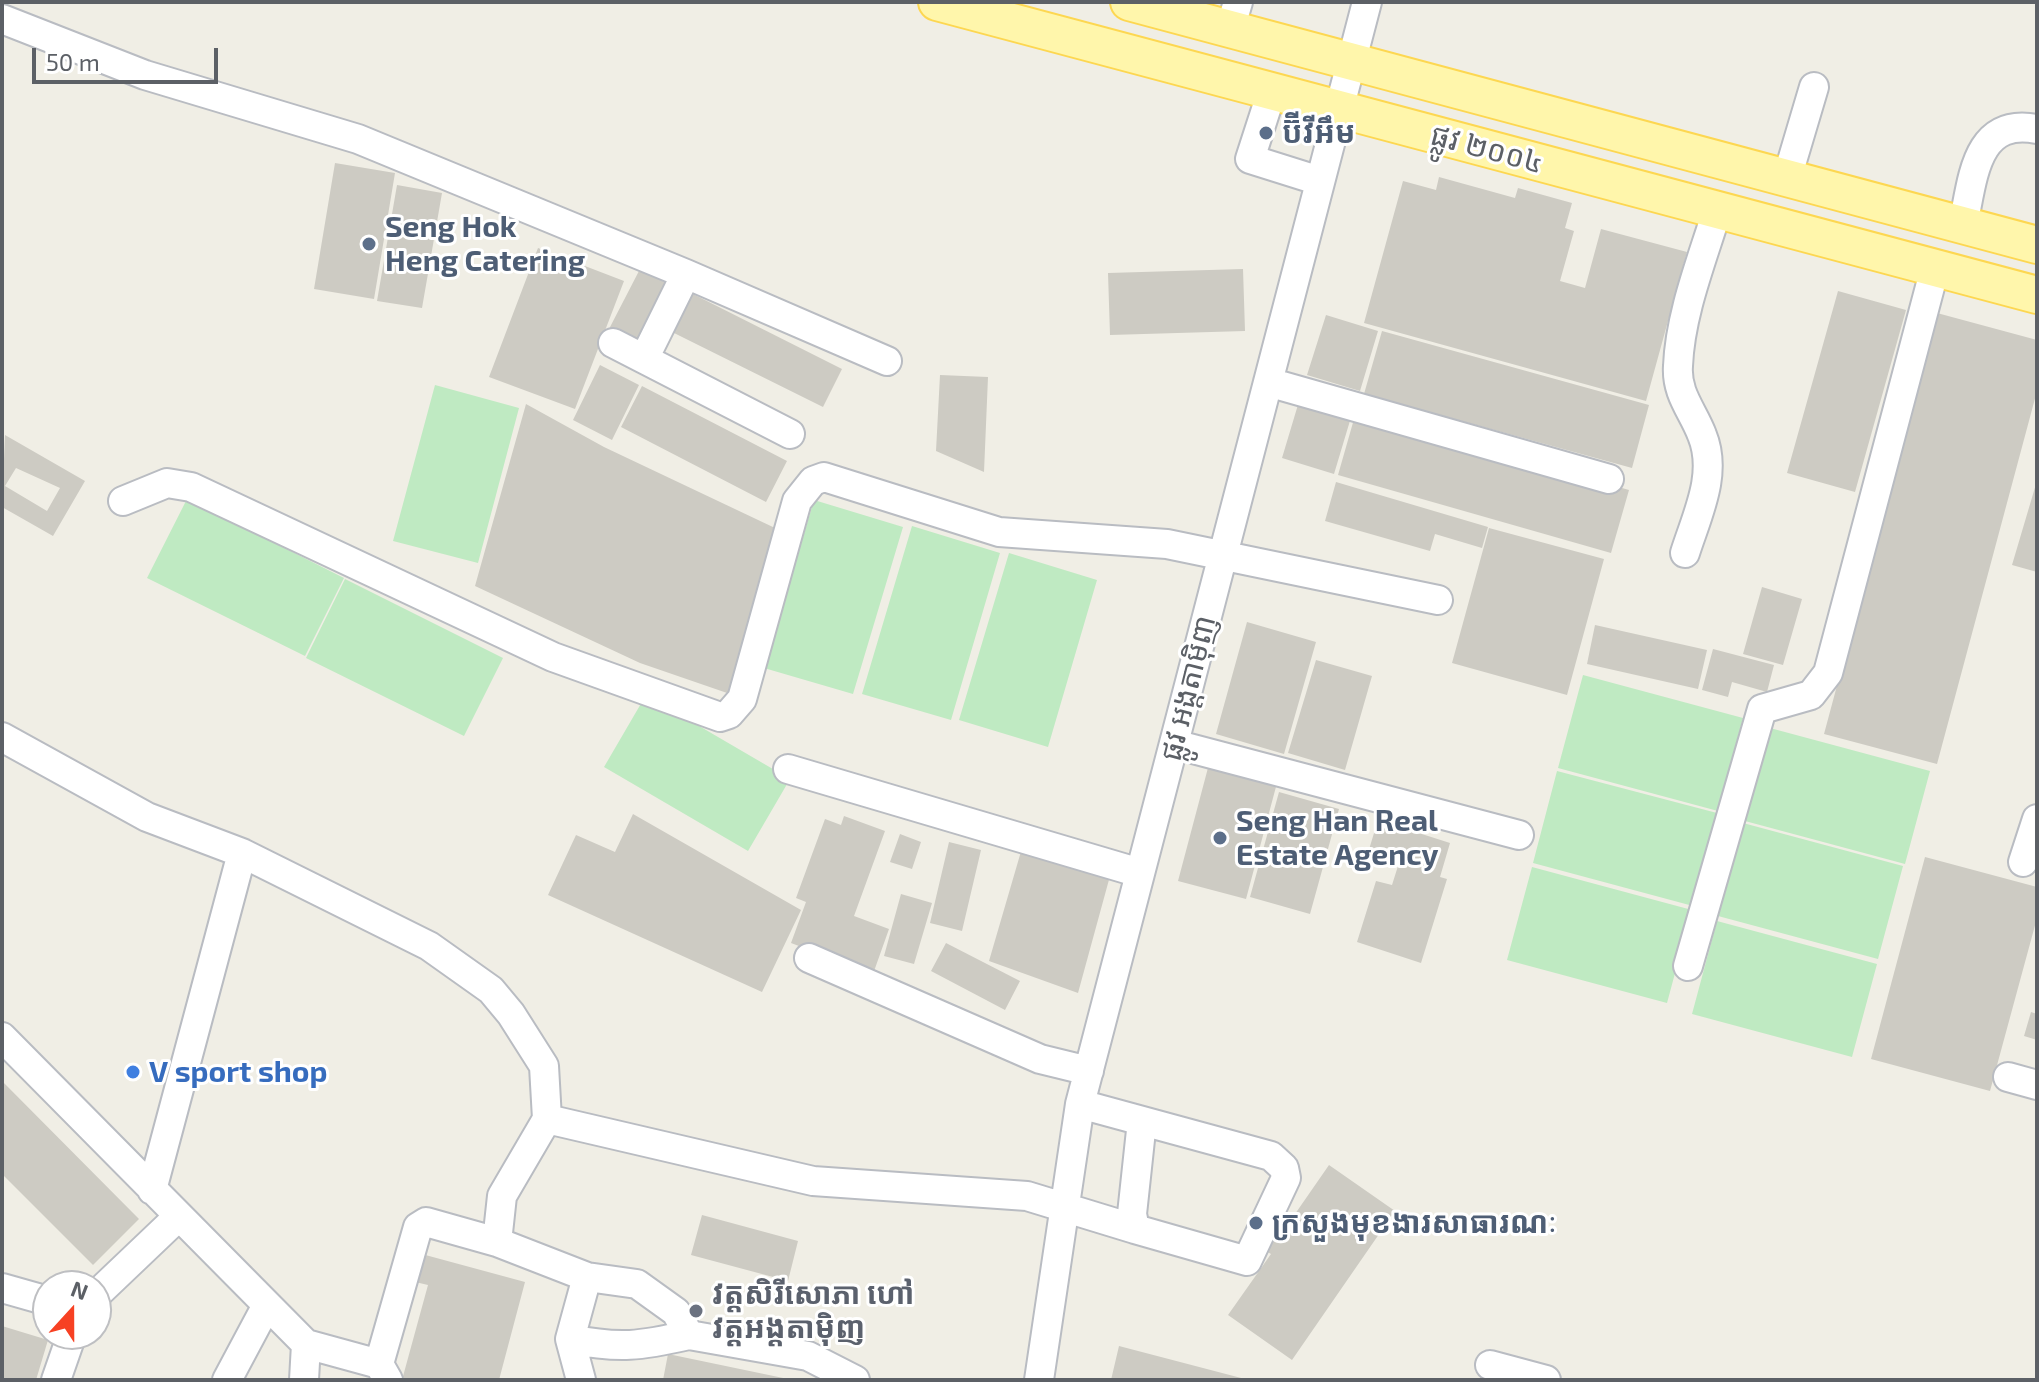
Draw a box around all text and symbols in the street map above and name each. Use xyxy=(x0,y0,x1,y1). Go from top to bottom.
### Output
scale bar xyxy=(36,32,222,82)
text: 50 m xyxy=(46,47,100,76)
place label: ប៊ីវីអឹម xyxy=(1282,115,1355,151)
street label: ផ្លូវ ២០០៤ xyxy=(1427,117,1547,181)
marker: ប៊ីវីអឹម xyxy=(1257,124,1275,142)
place label: Seng Hok Heng Catering xyxy=(385,209,585,280)
marker: Seng Hok Heng Catering xyxy=(360,235,378,253)
street label: ផ្លូវ អង្តតាម៉ិញ xyxy=(1153,611,1223,765)
place label: Seng Han Real Estate Agency xyxy=(1236,803,1438,874)
marker: Seng Han Real Estate Agency xyxy=(1211,829,1229,847)
place label: V sport shop xyxy=(149,1054,328,1090)
marker: V sport shop xyxy=(124,1063,142,1081)
place label: ក្រសួងមុខងារសាធារណៈ xyxy=(1272,1205,1557,1241)
marker: ក្រសួងមុខងារសាធារណៈ xyxy=(1247,1214,1265,1232)
north arrow xyxy=(32,1270,112,1350)
text: N xyxy=(68,1274,92,1304)
place label: វត្តសិរីសោភា ហៅ វត្តអង្តតាម៉ិញ xyxy=(712,1276,914,1346)
marker: វត្តសិរីសោភា ហៅ វត្តអង្តតាម៉ិញ xyxy=(687,1302,705,1320)

